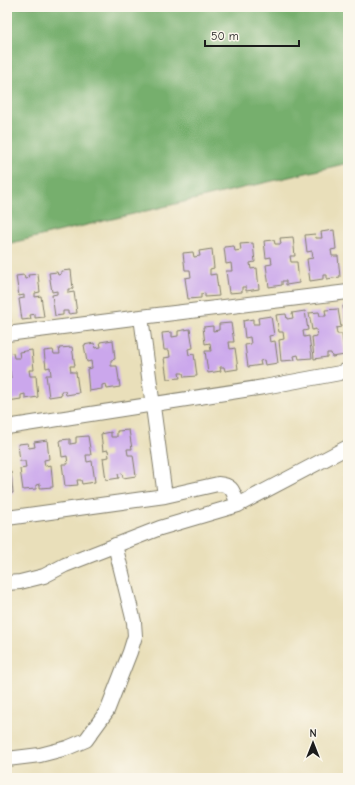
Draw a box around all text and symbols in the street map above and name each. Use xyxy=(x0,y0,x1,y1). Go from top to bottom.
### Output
scale bar xyxy=(205,22,299,48)
text: 50 m xyxy=(211,29,239,43)
north arrow xyxy=(293,723,333,763)
text: N xyxy=(309,727,317,740)

